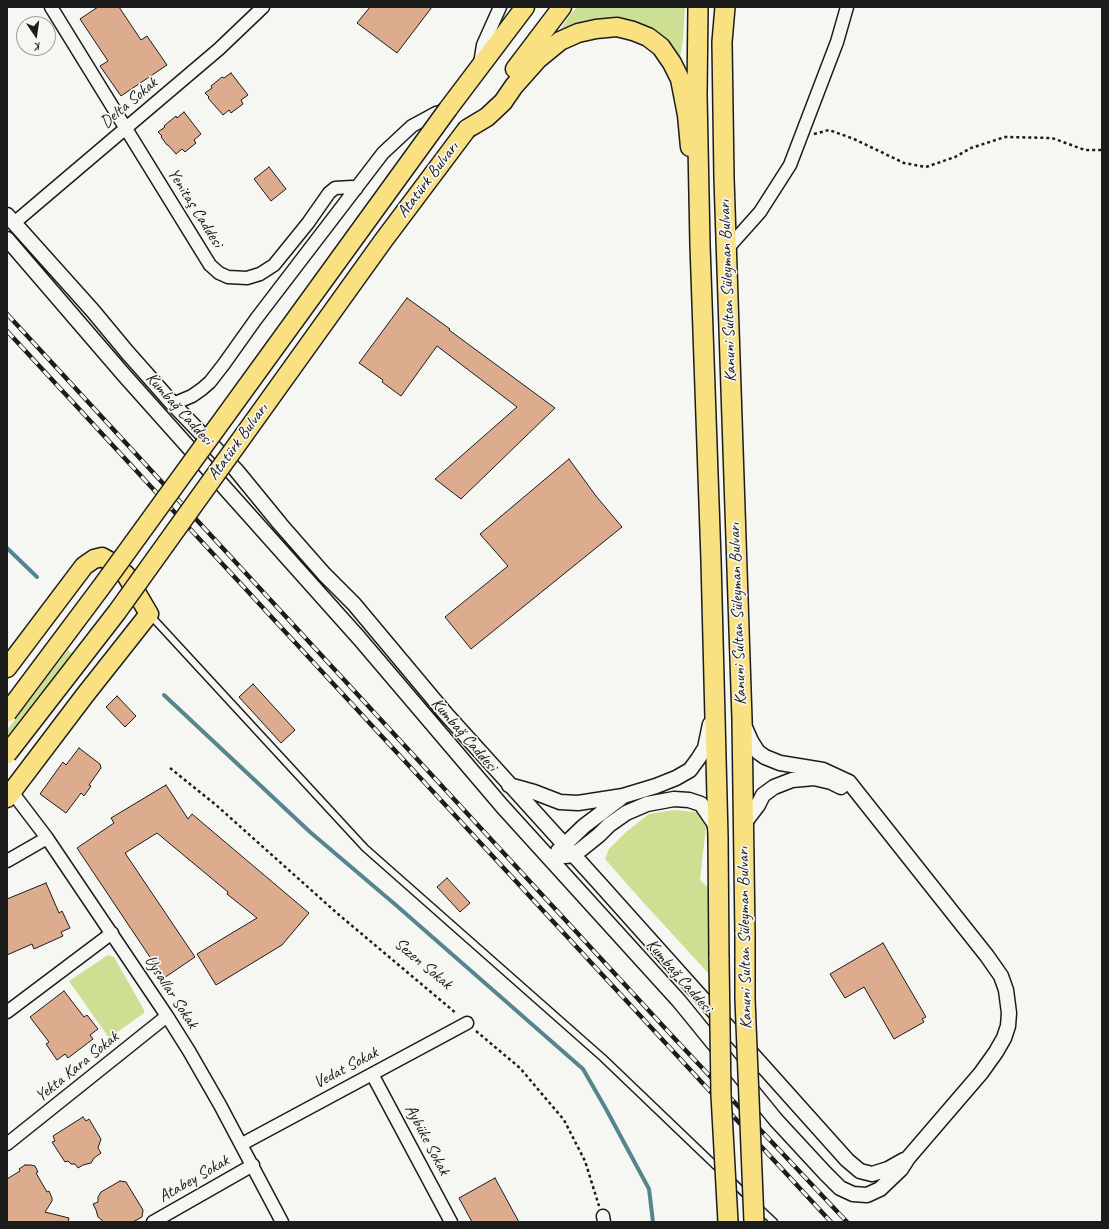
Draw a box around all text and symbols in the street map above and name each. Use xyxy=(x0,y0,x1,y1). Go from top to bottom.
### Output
north arrow xyxy=(16,16,56,56)
text: K xyxy=(34,39,43,54)
street label: Delta Sokak xyxy=(96,73,162,133)
street label: Atatürk Bulvarı xyxy=(393,138,463,222)
street label: Yenitaş Caddesi xyxy=(163,165,227,251)
street label: Kanuni Sultan Süleyman Bulvarı xyxy=(715,200,741,382)
street label: Kumbağ Caddesi xyxy=(141,368,217,450)
street label: Atatürk Bulvarı xyxy=(203,400,273,484)
street label: Kanuni Sultan Süleyman Bulvarı xyxy=(725,523,751,705)
street label: Kumbağ Caddesi xyxy=(426,694,502,776)
street label: Kanuni Sultan Süleyman Bulvarı xyxy=(733,847,757,1029)
street label: Sezen Sokak xyxy=(390,934,456,994)
street label: Kumbağ Caddesi xyxy=(641,935,717,1017)
street label: Uysallar Sokak xyxy=(140,951,202,1033)
street label: Yekta Kara Sokak xyxy=(31,1027,123,1107)
street label: Vedat Sokak xyxy=(310,1043,382,1093)
street label: Aybüke Sokak xyxy=(400,1101,454,1179)
street label: Atabey Sokak xyxy=(155,1151,233,1207)

